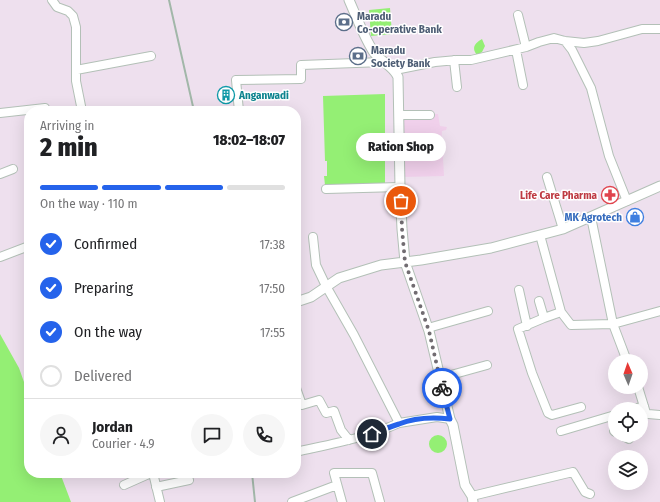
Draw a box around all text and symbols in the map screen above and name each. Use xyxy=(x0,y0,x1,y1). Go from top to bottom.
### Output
place label: Maradu Co-operative Bank xyxy=(357,10,442,36)
bank icon: Maradu Co-operative Bank xyxy=(334,12,354,32)
place label: Maradu Society Bank xyxy=(371,44,431,70)
bank icon: Maradu Society Bank xyxy=(348,46,368,66)
building icon: Anganwadi xyxy=(216,85,236,105)
place label: Anganwadi xyxy=(238,89,289,102)
text: Arriving in xyxy=(40,118,94,133)
text: 18:02–18:07 xyxy=(213,131,285,149)
text: 2 min xyxy=(40,132,98,163)
callout: Ration Shop xyxy=(356,133,446,161)
text: Ration Shop xyxy=(368,139,434,154)
pin xyxy=(384,184,418,218)
pharmacy icon: Life Care Pharma xyxy=(600,185,620,205)
place label: Life Care Pharma xyxy=(520,189,598,202)
icon: bag xyxy=(390,190,412,212)
text: On the way · 110 m xyxy=(40,196,138,211)
shop icon: MK Agrotech xyxy=(625,207,645,227)
place label: MK Agrotech xyxy=(565,211,622,224)
icon: check xyxy=(40,233,62,255)
text: Confirmed xyxy=(74,235,137,253)
text: 17:38 xyxy=(259,237,285,252)
icon: check xyxy=(40,277,62,299)
text: Preparing xyxy=(74,279,133,297)
text: 17:50 xyxy=(259,281,285,296)
icon: check xyxy=(40,321,62,343)
text: On the way xyxy=(74,323,142,341)
text: 17:55 xyxy=(260,325,285,340)
north arrow xyxy=(608,354,648,394)
map controls xyxy=(608,354,648,490)
text: Delivered xyxy=(74,367,132,385)
courier xyxy=(422,368,462,408)
icon: bike xyxy=(431,377,453,399)
button: locate xyxy=(608,402,648,442)
button: person xyxy=(40,414,82,456)
button: chat xyxy=(191,414,233,456)
button: phone xyxy=(243,414,285,456)
pin xyxy=(355,417,389,451)
text: Jordan xyxy=(92,418,133,436)
icon: home xyxy=(361,423,383,445)
text: Courier · 4.9 xyxy=(92,436,155,451)
button: layers xyxy=(608,450,648,490)

